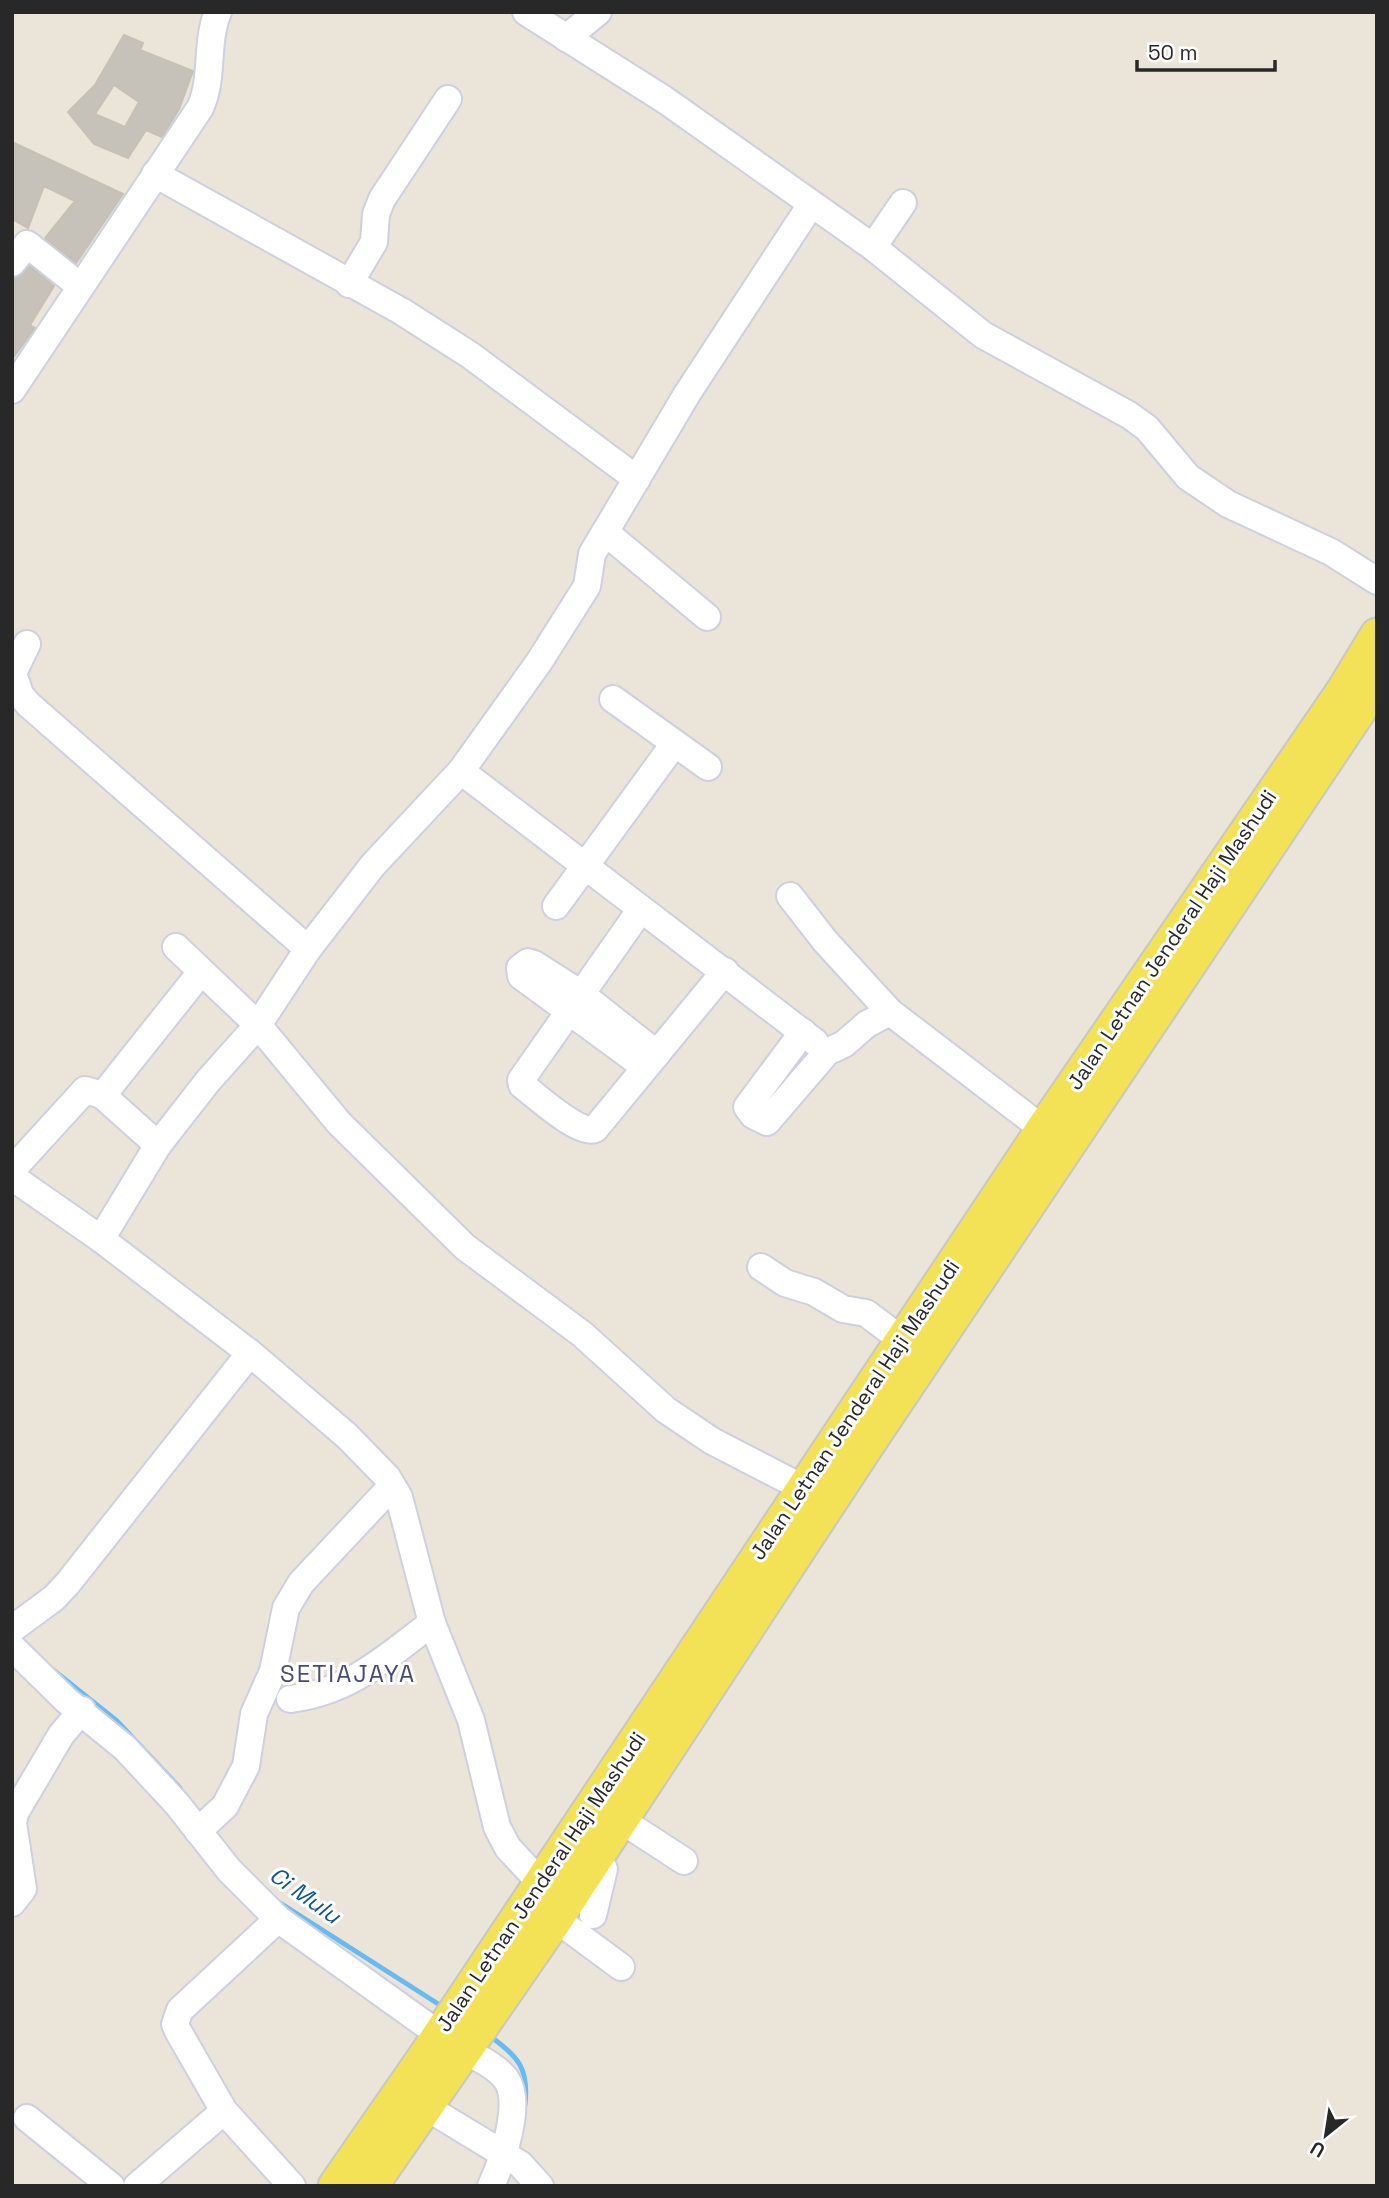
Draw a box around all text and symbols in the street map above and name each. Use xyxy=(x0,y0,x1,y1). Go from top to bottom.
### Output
scale bar xyxy=(1137,28,1275,72)
text: 50 m xyxy=(1148,39,1198,66)
street label: Jalan Letnan Jenderal Haji Mashudi xyxy=(1061,785,1282,1095)
street label: Jalan Letnan Jenderal Haji Mashudi xyxy=(744,1255,965,1565)
district label: SETIAJAYA xyxy=(280,1658,416,1689)
street label: Jalan Letnan Jenderal Haji Mashudi xyxy=(430,1727,651,2037)
water label: Ci Mulu xyxy=(264,1860,347,1931)
north arrow xyxy=(1291,2100,1361,2170)
text: U xyxy=(1306,2135,1330,2163)

